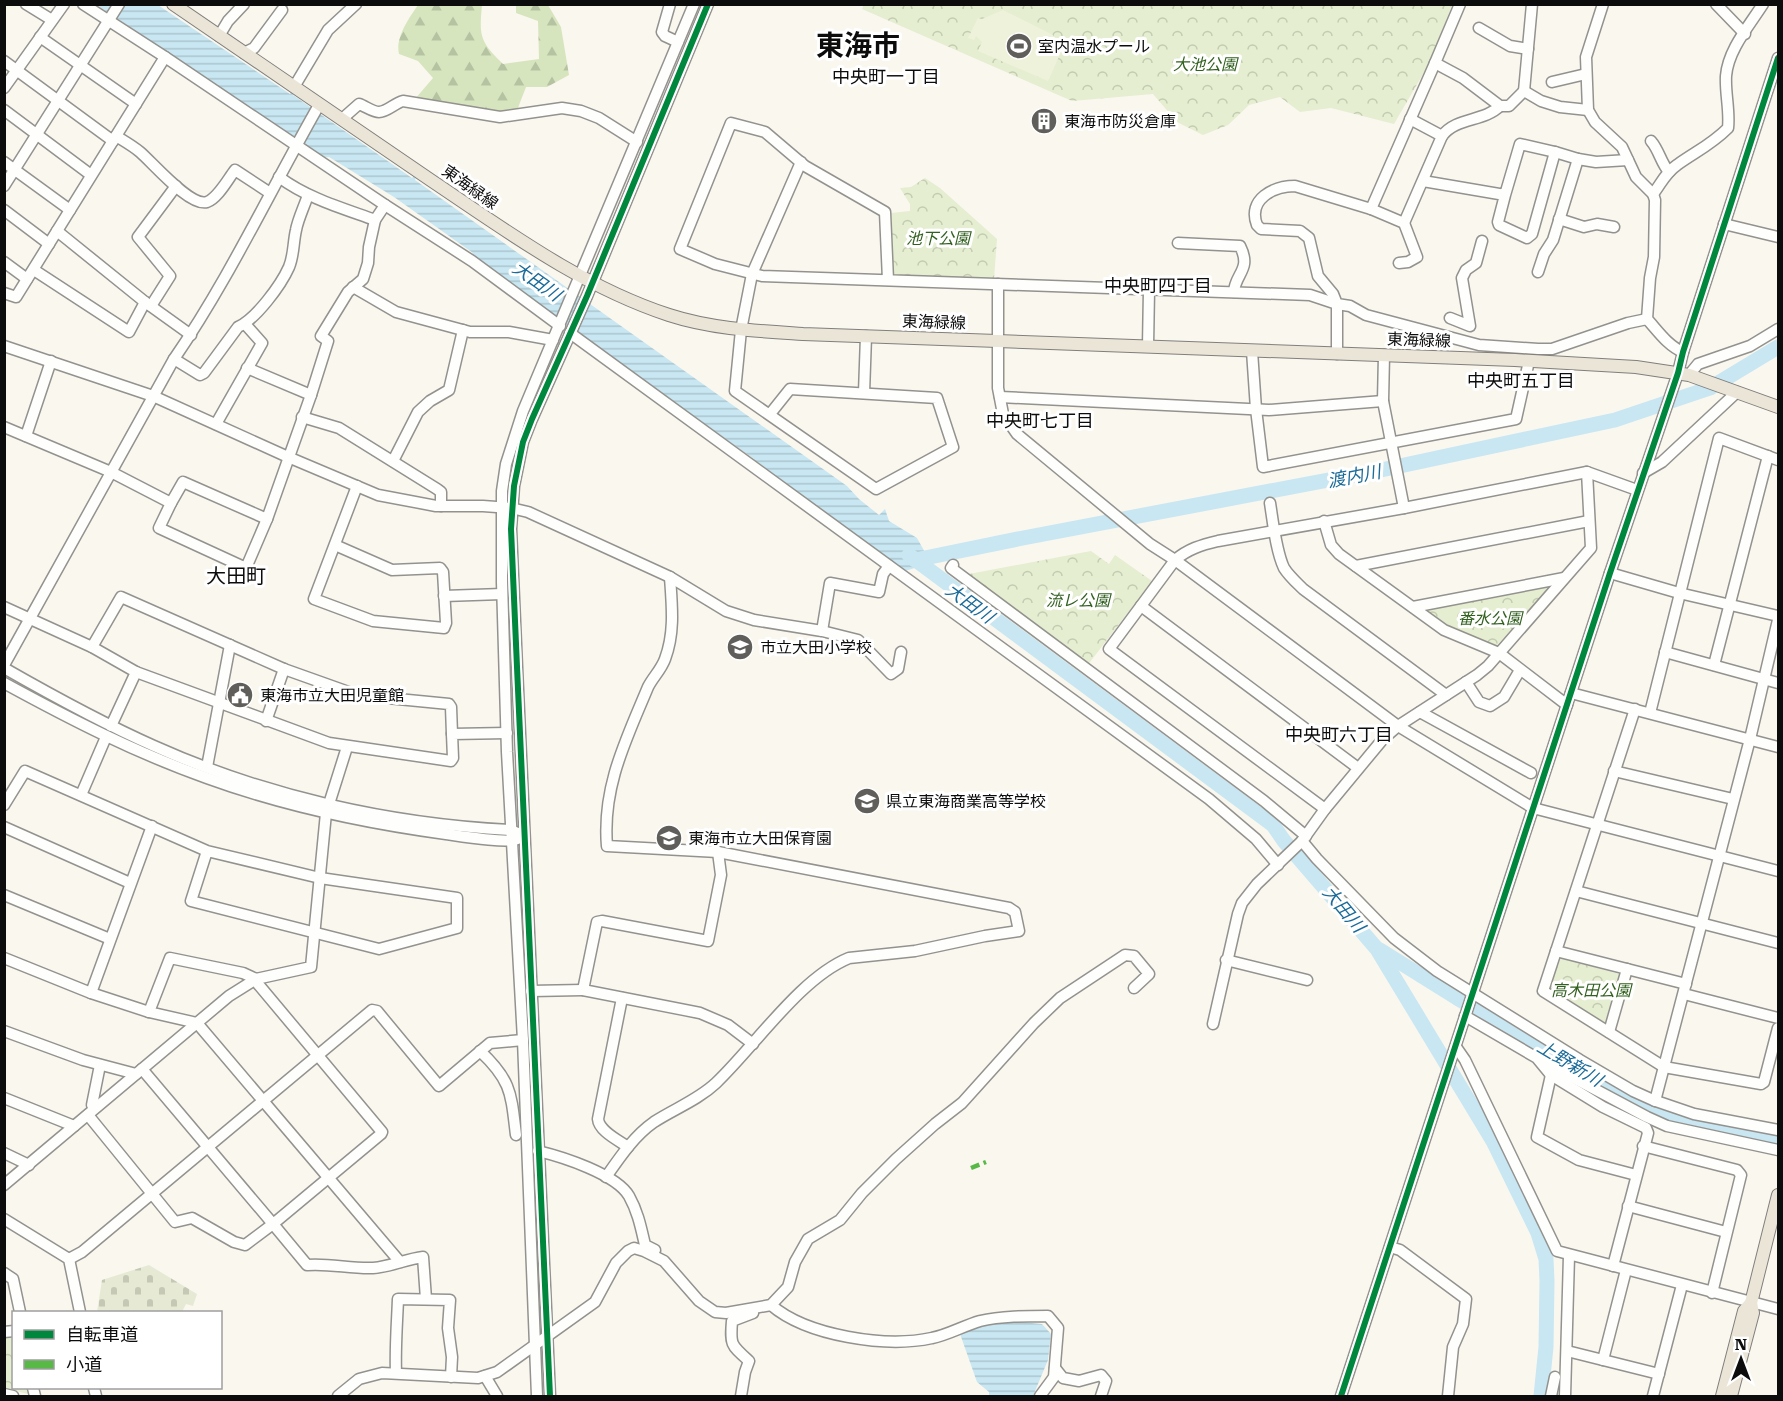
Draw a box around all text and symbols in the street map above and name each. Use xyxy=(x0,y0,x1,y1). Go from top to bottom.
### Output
district label: 東海市 xyxy=(816,29,900,62)
sports icon: 室内温水プール xyxy=(1004,31,1034,61)
place label: 室内温水プール xyxy=(1038,37,1150,56)
park label: 大池公園 xyxy=(1173,55,1239,74)
district label: 中央町一丁目 xyxy=(832,66,940,87)
building icon: 東海市防災倉庫 xyxy=(1029,106,1059,136)
place label: 東海市防災倉庫 xyxy=(1064,112,1176,131)
street label: 東海緑線 xyxy=(438,161,502,213)
park label: 池下公園 xyxy=(906,229,972,248)
water label: 大田川 xyxy=(509,257,567,306)
district label: 中央町四丁目 xyxy=(1104,275,1212,296)
street label: 東海緑線 xyxy=(902,311,966,333)
street label: 東海緑線 xyxy=(1387,329,1451,351)
district label: 中央町五丁目 xyxy=(1467,370,1575,391)
district label: 中央町七丁目 xyxy=(986,410,1094,431)
water label: 渡内川 xyxy=(1325,460,1384,491)
district label: 大田町 xyxy=(206,564,266,588)
water label: 大田川 xyxy=(942,579,1000,629)
park label: 流レ公園 xyxy=(1046,591,1112,610)
park label: 番水公園 xyxy=(1458,609,1524,628)
school or university icon: 市立大田小学校 xyxy=(725,632,755,662)
place label: 市立大田小学校 xyxy=(760,638,872,657)
public building icon: 東海市立大田児童館 xyxy=(225,680,255,710)
place label: 東海市立大田児童館 xyxy=(260,686,404,705)
district label: 中央町六丁目 xyxy=(1285,724,1393,745)
school or university icon: 県立東海商業高等学校 xyxy=(852,786,882,816)
place label: 県立東海商業高等学校 xyxy=(886,792,1046,811)
school or university icon: 東海市立大田保育園 xyxy=(654,823,684,853)
place label: 東海市立大田保育園 xyxy=(688,829,832,848)
water label: 大田川 xyxy=(1319,882,1371,938)
park label: 高木田公園 xyxy=(1551,981,1633,1000)
water label: 上野新川 xyxy=(1534,1035,1608,1092)
legend xyxy=(12,1311,222,1389)
text: 自転車道 xyxy=(66,1324,138,1345)
north arrow xyxy=(1711,1329,1771,1389)
text: N xyxy=(1735,1335,1747,1354)
text: 小道 xyxy=(66,1354,102,1375)

